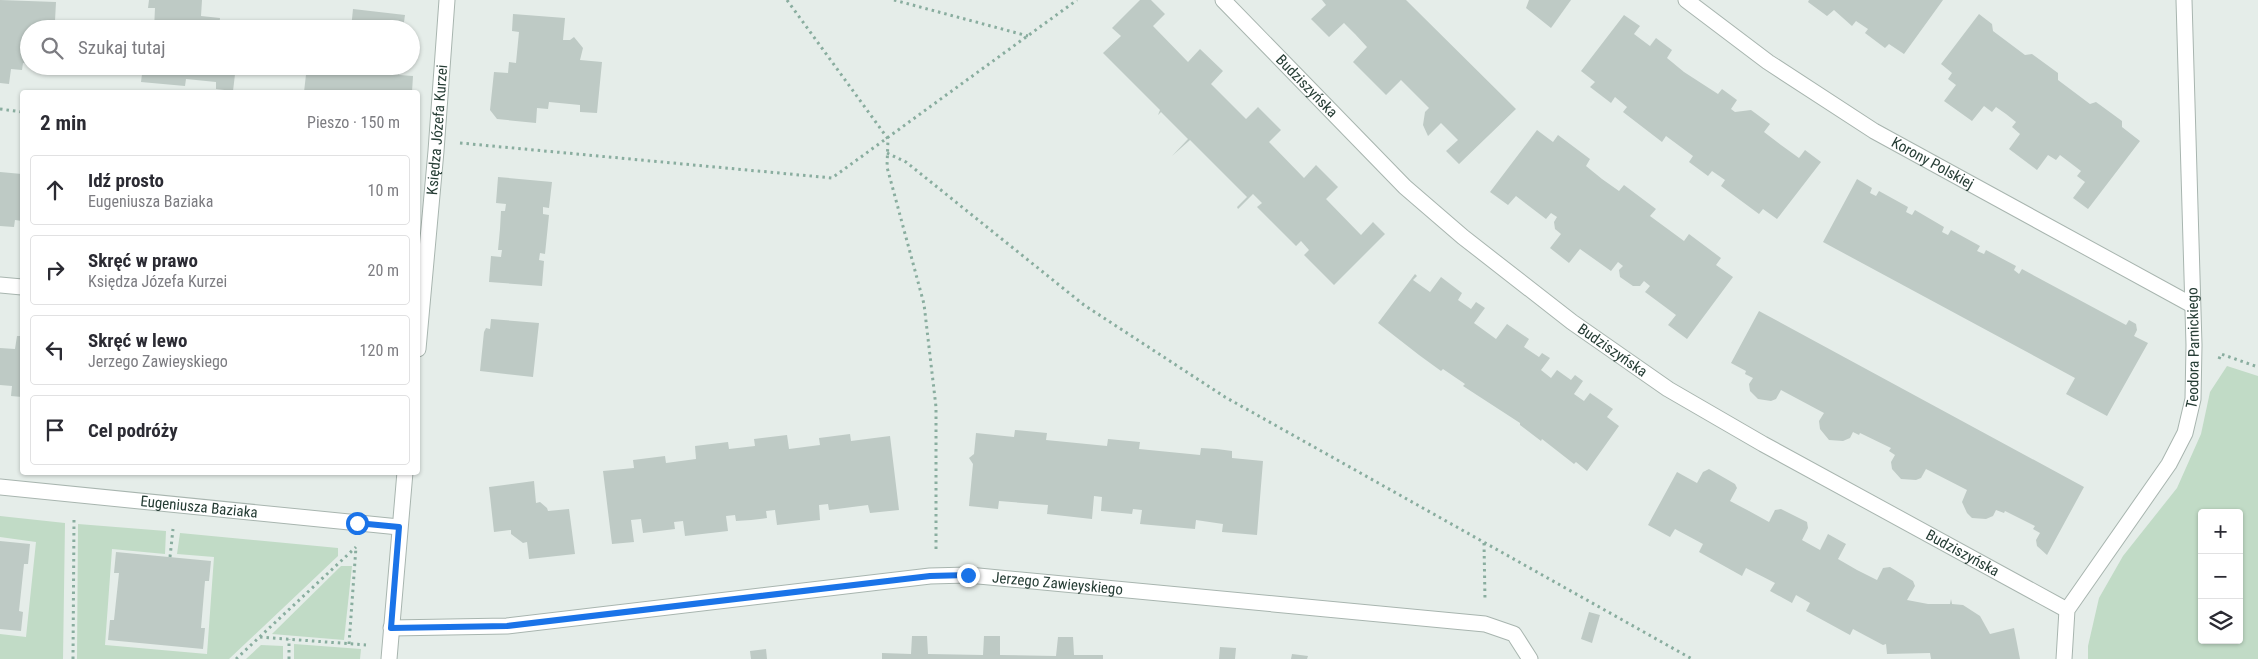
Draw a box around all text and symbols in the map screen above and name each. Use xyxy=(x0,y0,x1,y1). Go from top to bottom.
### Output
search box xyxy=(20,20,420,75)
icon: search xyxy=(38,34,66,62)
text: Szukaj tutaj xyxy=(78,36,165,59)
street label: Budziszyńska xyxy=(1272,51,1341,121)
street label: Księdza Józefa Kurzei xyxy=(423,64,451,196)
text: 2 min xyxy=(40,111,87,135)
text: Pieszo · 150 m xyxy=(307,113,400,132)
street label: Korony Polskiej xyxy=(1888,133,1977,193)
text: Idź prosto xyxy=(88,169,164,192)
icon: ahead xyxy=(41,176,69,204)
text: 10 m xyxy=(367,181,399,200)
text: Eugeniusza Baziaka xyxy=(88,192,213,211)
text: Skręć w prawo xyxy=(88,249,198,272)
icon: right xyxy=(41,256,69,284)
text: 20 m xyxy=(367,261,399,280)
text: Księdza Józefa Kurzei xyxy=(88,272,227,291)
street label: Teodora Parnickiego xyxy=(2182,287,2203,411)
street label: Budziszyńska xyxy=(1574,320,1651,381)
text: Skręć w lewo xyxy=(88,329,187,352)
icon: left xyxy=(41,336,69,364)
text: 120 m xyxy=(360,341,399,360)
text: Jerzego Zawieyskiego xyxy=(88,352,228,371)
icon: arrive xyxy=(41,416,69,444)
text: Cel podróży xyxy=(88,419,178,442)
street label: Eugeniusza Baziaka xyxy=(140,492,258,522)
map controls xyxy=(2198,509,2243,644)
button: + xyxy=(2198,509,2243,554)
route start xyxy=(346,512,369,535)
street label: Budziszyńska xyxy=(1923,526,2002,580)
button: − xyxy=(2198,554,2243,599)
route end xyxy=(957,564,980,587)
street label: Jerzego Zawieyskiego xyxy=(991,568,1124,599)
button: layers xyxy=(2198,599,2243,644)

